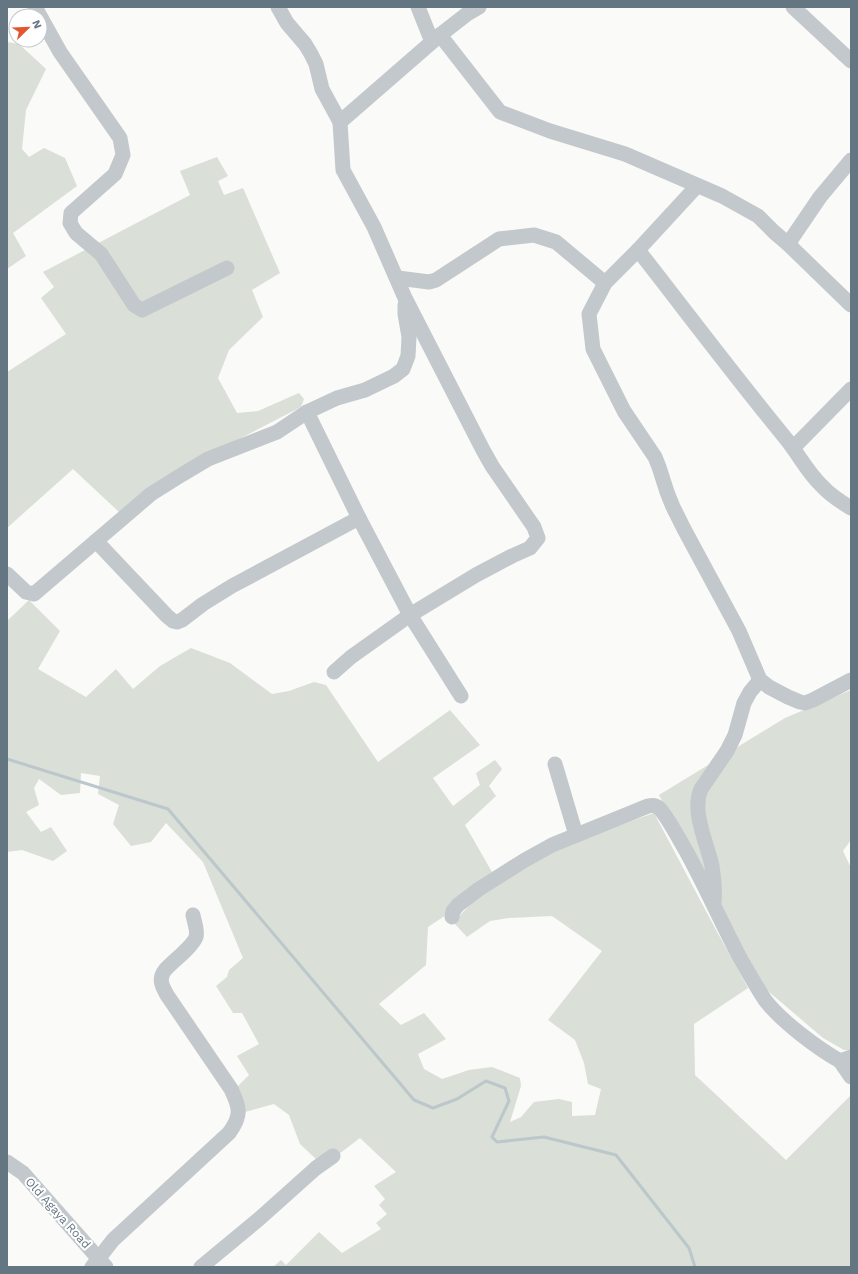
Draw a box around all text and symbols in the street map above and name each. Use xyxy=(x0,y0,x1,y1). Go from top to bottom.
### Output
north arrow xyxy=(8,8,48,48)
text: N xyxy=(29,18,44,31)
street label: Old Agaya Road xyxy=(23,1175,93,1251)

